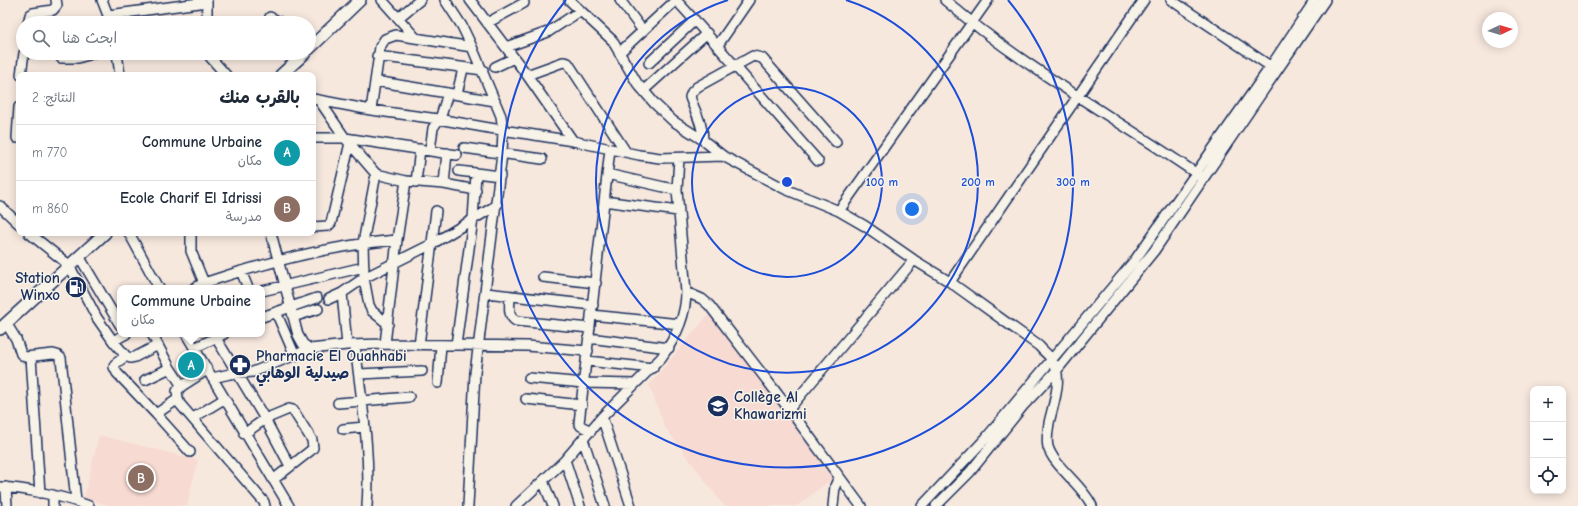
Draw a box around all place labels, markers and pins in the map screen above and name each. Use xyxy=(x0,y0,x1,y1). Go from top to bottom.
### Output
centre of rings xyxy=(780,175,794,189)
place label: Station Winxo xyxy=(15,269,60,304)
fuel station icon: Station Winxo xyxy=(63,274,89,300)
place label: Pharmacie El Ouahhabi صيدلية الوهابي xyxy=(256,347,407,387)
pin: A xyxy=(178,350,204,380)
pharmacy icon: Pharmacie El Ouahhabi صيدلية الوهابي xyxy=(227,352,253,378)
place label: Collège Al Khawarizmi xyxy=(734,388,807,423)
school or university icon: Collège Al Khawarizmi xyxy=(705,393,731,419)
pin: B xyxy=(128,463,154,493)

